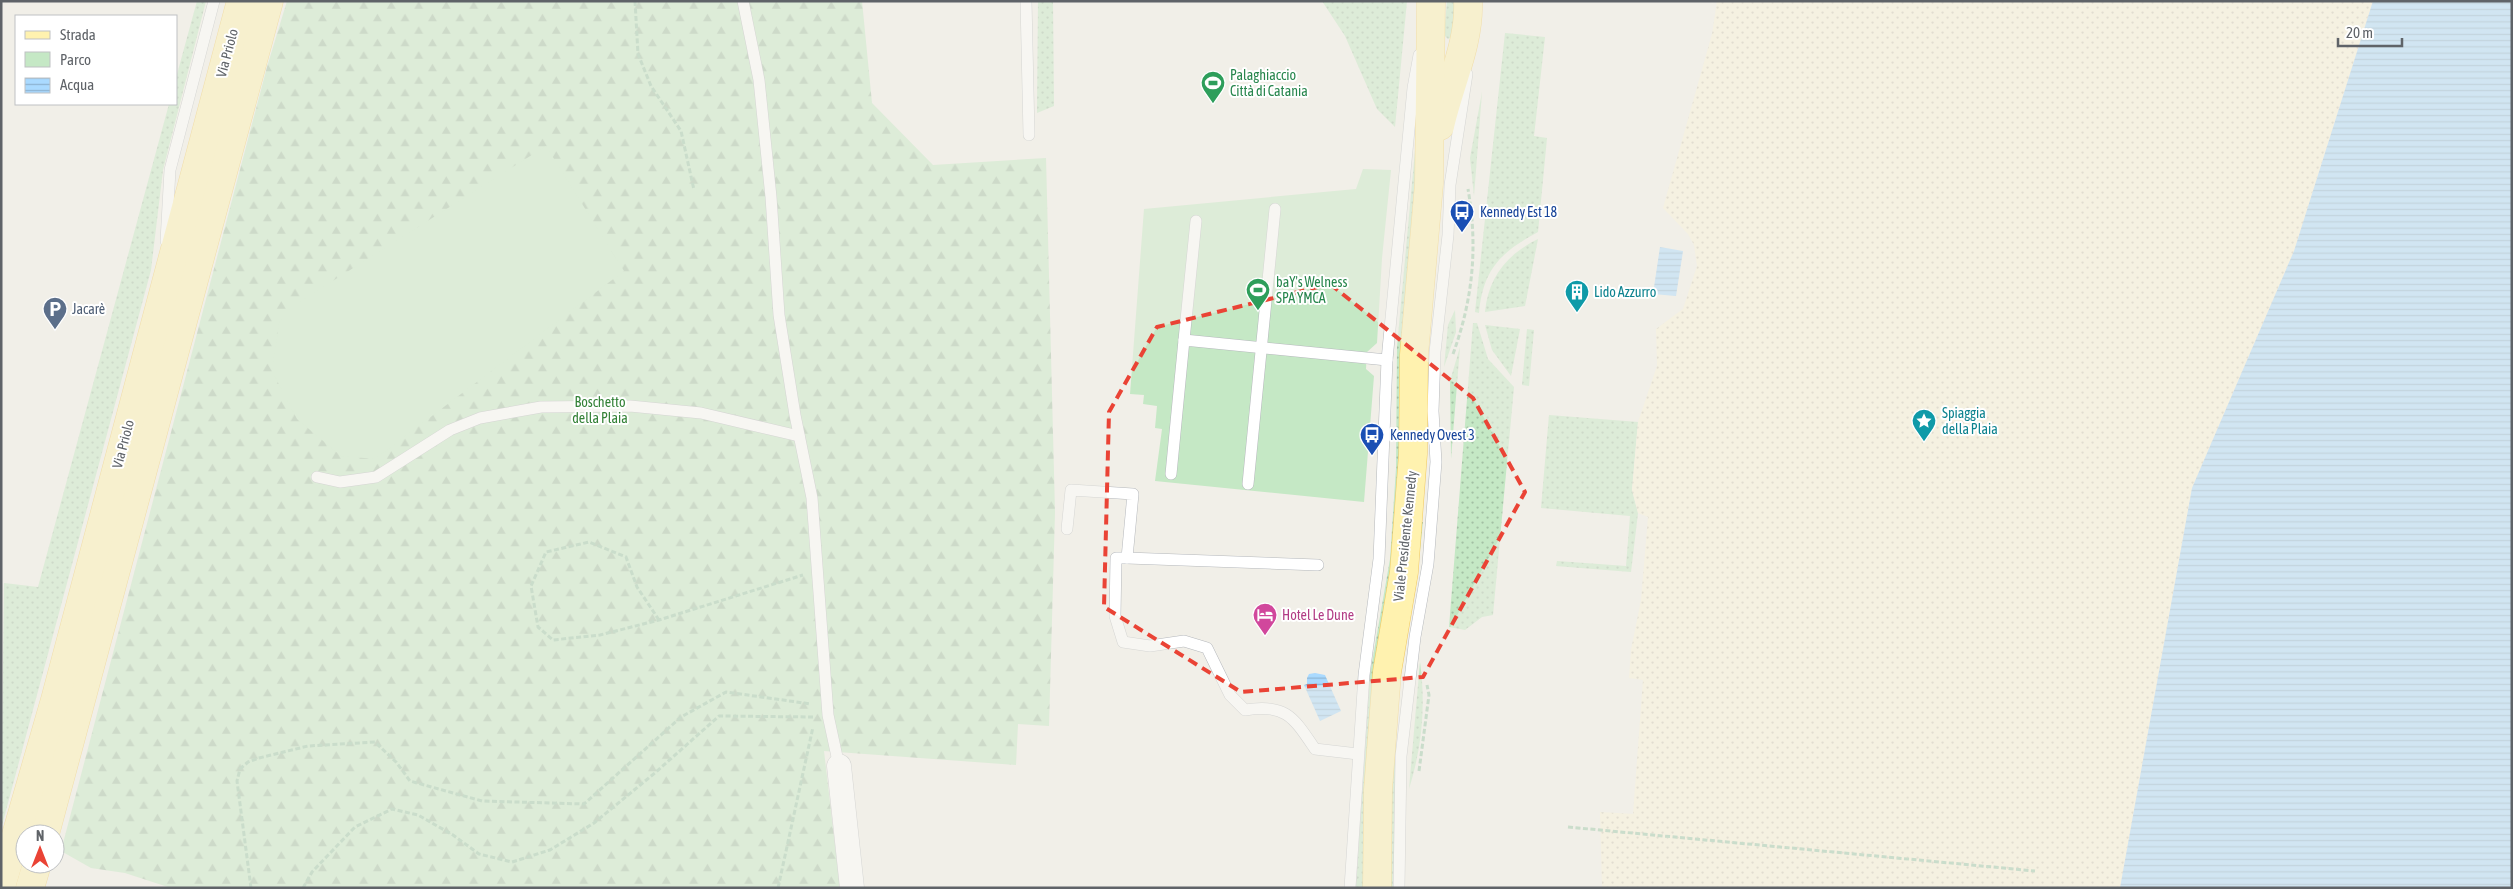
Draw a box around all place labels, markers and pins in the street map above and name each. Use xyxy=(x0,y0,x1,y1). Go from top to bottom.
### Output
place label: Palaghiaccio Città di Catania xyxy=(1230,67,1308,99)
sports icon: Palaghiaccio Città di Catania xyxy=(1200,70,1226,104)
bus stop icon: Kennedy Est 18 xyxy=(1449,199,1475,233)
place label: Kennedy Est 18 xyxy=(1480,204,1558,220)
place label: baY's Welness SPA YMCA xyxy=(1276,274,1347,306)
sports icon: baY's Welness SPA YMCA xyxy=(1245,277,1271,311)
building icon: Lido Azzurro xyxy=(1564,279,1590,313)
place label: Lido Azzurro xyxy=(1594,284,1656,300)
parking icon: Jacarè xyxy=(42,296,68,330)
place label: Jacarè xyxy=(72,301,105,317)
place label: Spiaggia della Plaia xyxy=(1942,405,1998,437)
place icon: Spiaggia della Plaia xyxy=(1911,408,1937,442)
bus stop icon: Kennedy Ovest 3 xyxy=(1359,422,1385,456)
place label: Kennedy Ovest 3 xyxy=(1390,427,1475,443)
hotel icon: Hotel Le Dune xyxy=(1252,602,1278,636)
place label: Hotel Le Dune xyxy=(1282,607,1354,623)

